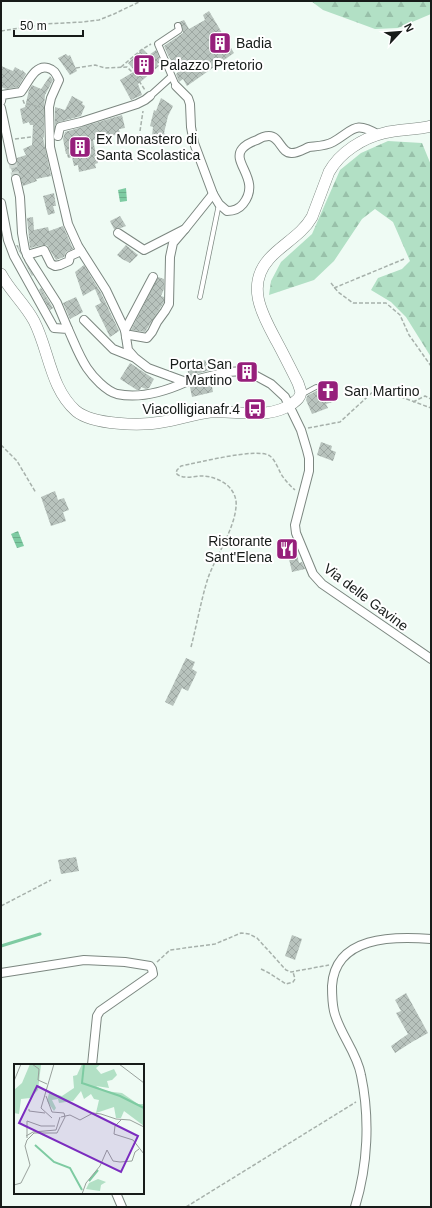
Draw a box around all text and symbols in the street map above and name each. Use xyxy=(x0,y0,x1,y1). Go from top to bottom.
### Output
scale bar xyxy=(14,12,83,38)
north arrow xyxy=(380,12,420,52)
text: 50 m xyxy=(20,19,47,33)
text: N xyxy=(402,21,416,34)
building icon: Badia xyxy=(207,30,233,56)
place label: Badia xyxy=(236,35,272,51)
building icon: Palazzo Pretorio xyxy=(131,52,157,78)
place label: Palazzo Pretorio xyxy=(160,57,263,73)
place label: Ex Monastero di Santa Scolastica xyxy=(96,131,200,163)
building icon: Ex Monastero di Santa Scolastica xyxy=(67,134,93,160)
place label: Porta San Martino xyxy=(170,356,232,388)
building icon: Porta San Martino xyxy=(234,359,260,385)
church icon: San Martino xyxy=(315,378,341,404)
place label: San Martino xyxy=(344,383,420,399)
bus stop icon: Viacolligianafr.4 xyxy=(242,396,268,422)
place label: Viacolligianafr.4 xyxy=(142,401,240,417)
place label: Ristorante Sant'Elena xyxy=(205,533,272,565)
restaurant icon: Ristorante Sant'Elena xyxy=(274,536,300,562)
street label: Via delle Gavine xyxy=(321,560,412,634)
inset map xyxy=(14,1064,144,1194)

